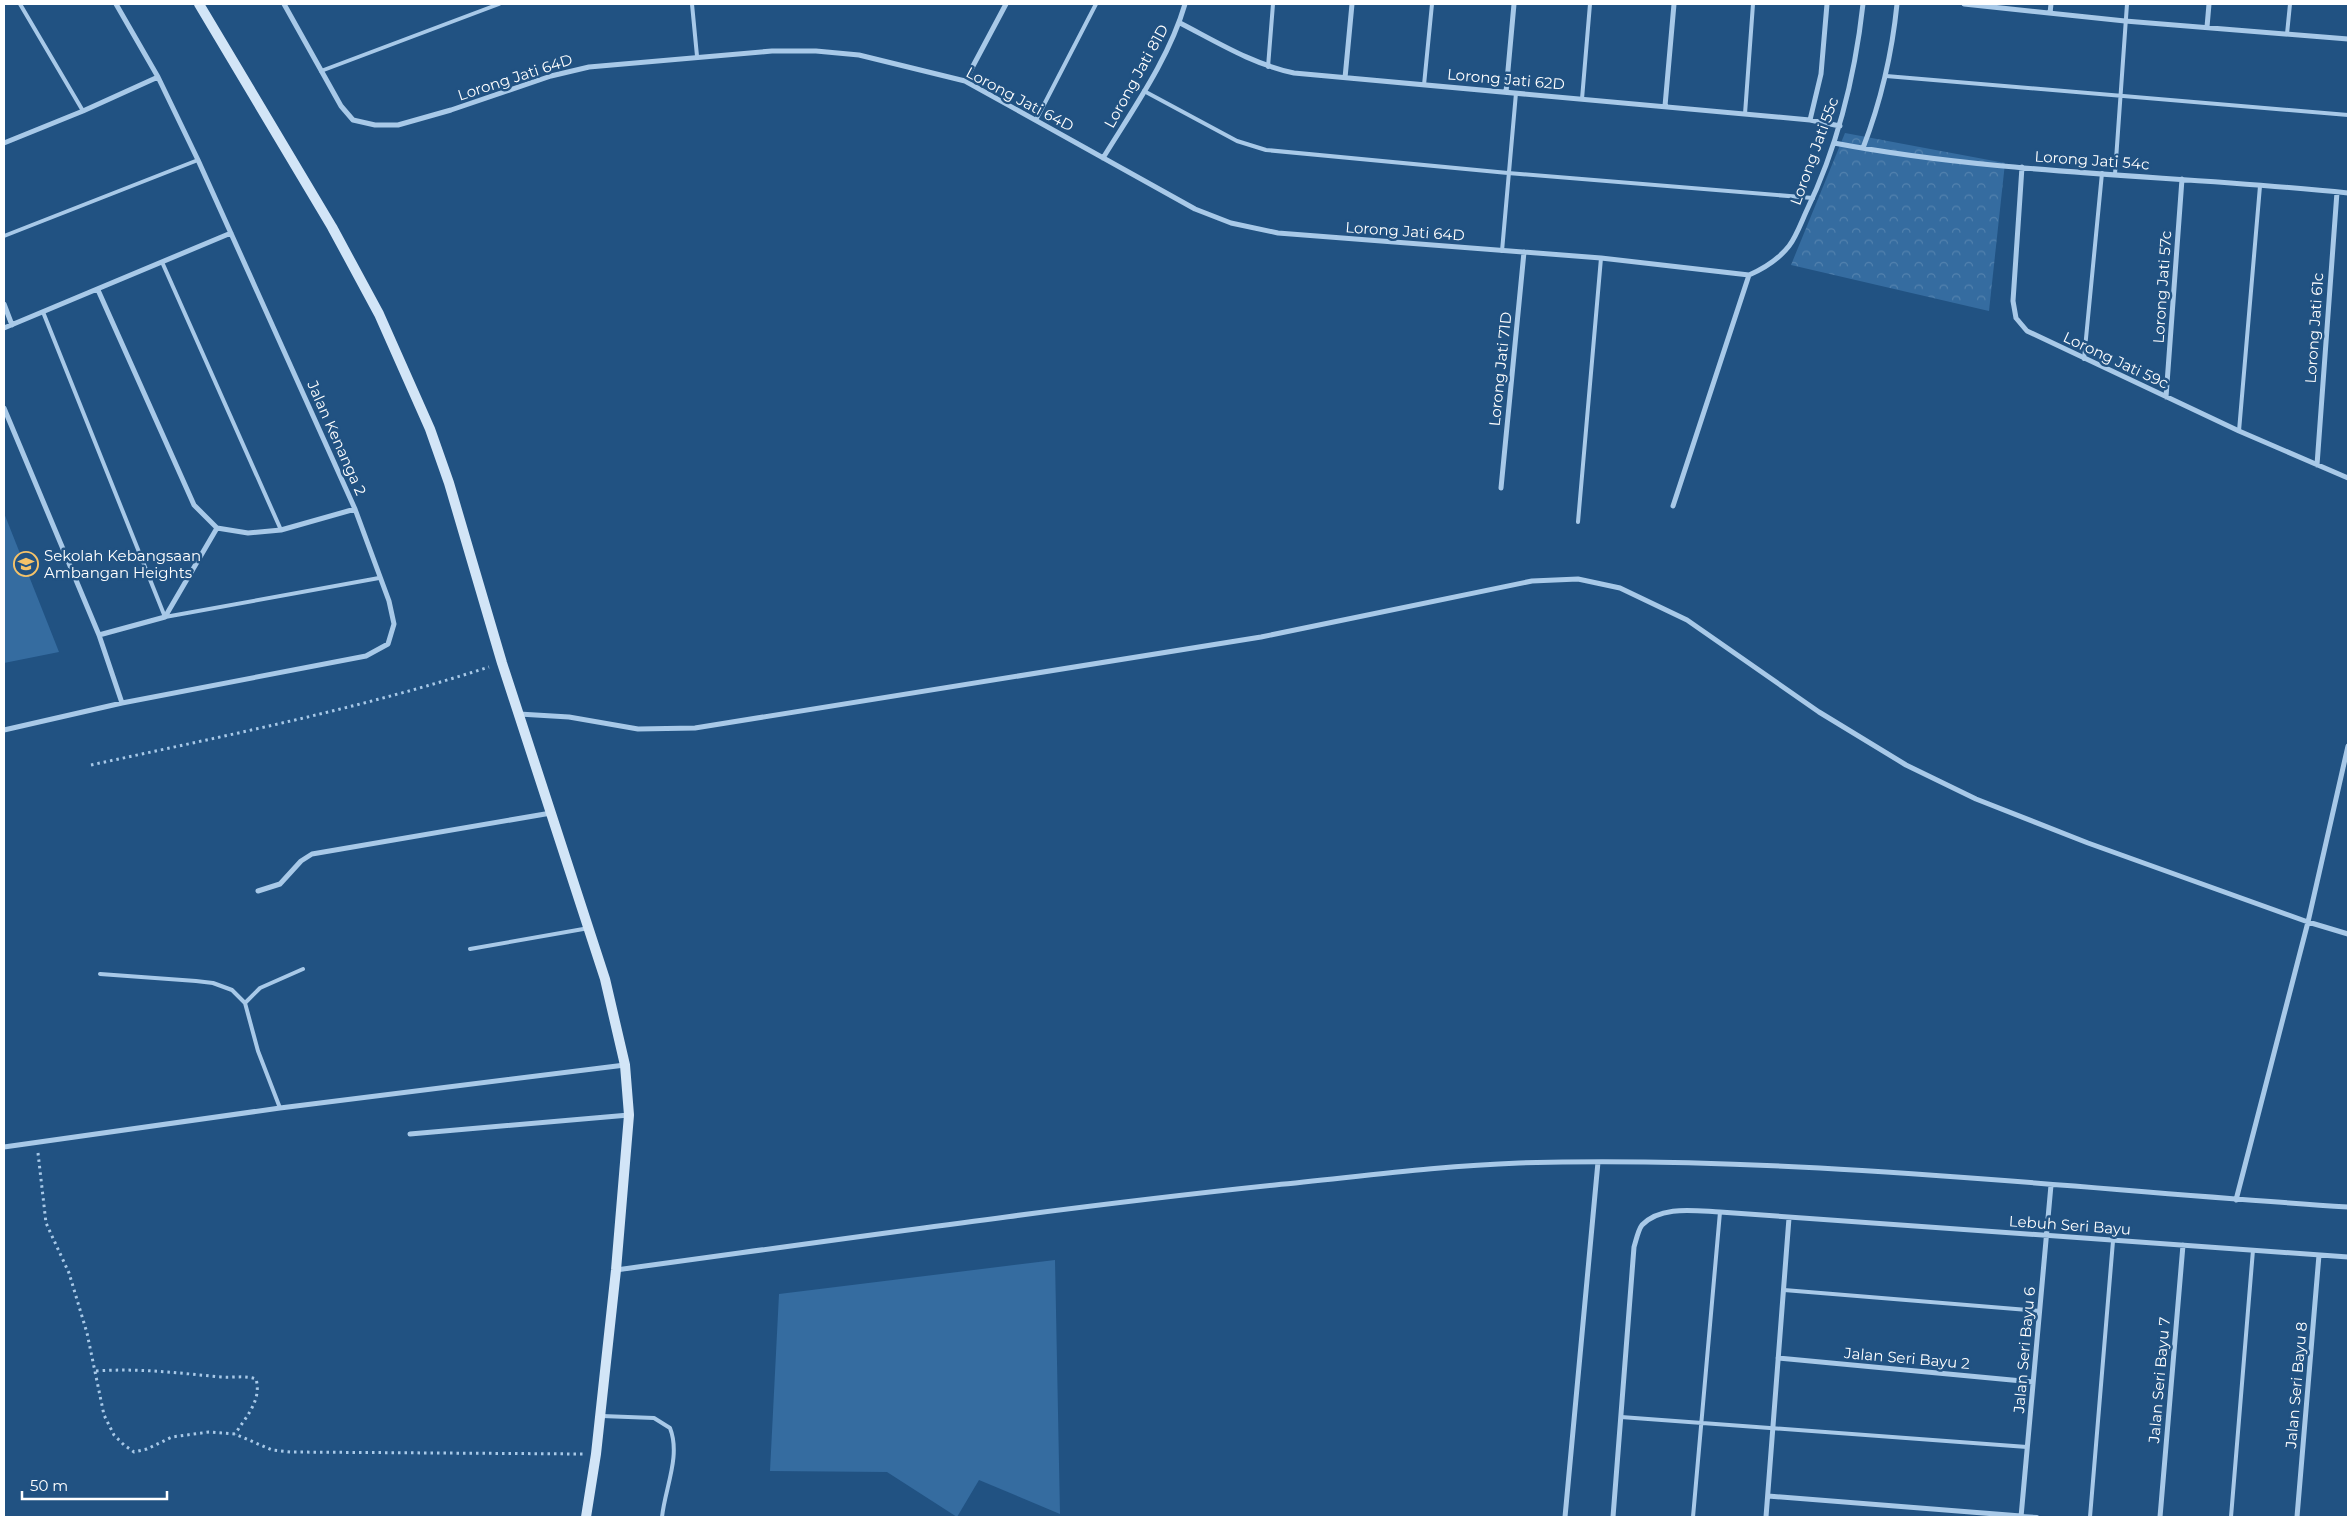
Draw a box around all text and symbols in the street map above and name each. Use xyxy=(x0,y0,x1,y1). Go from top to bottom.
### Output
street label: Lorong Jati 81D xyxy=(1100,21,1172,131)
street label: Lorong Jati 64D xyxy=(455,49,575,105)
street label: Lorong Jati 64D xyxy=(963,63,1077,135)
street label: Lorong Jati 62D xyxy=(1446,64,1566,94)
street label: Lorong Jati 55c xyxy=(1786,94,1842,208)
street label: Lorong Jati 54c xyxy=(2034,147,2150,173)
street label: Lorong Jati 64D xyxy=(1345,217,1465,245)
street label: Lorong Jati 57c xyxy=(2149,230,2175,344)
street label: Lorong Jati 61c xyxy=(2301,272,2327,384)
street label: Lorong Jati 71D xyxy=(1485,311,1515,427)
street label: Lorong Jati 59c xyxy=(2060,327,2172,393)
street label: Jalan Kenanga 2 xyxy=(303,377,371,498)
place label: Sekolah Kebangsaan Ambangan Heights xyxy=(44,546,201,582)
school or university icon: Sekolah Kebangsaan Ambangan Heights xyxy=(13,551,39,577)
street label: Lebuh Seri Bayu xyxy=(2008,1211,2132,1239)
street label: Jalan Seri Bayu 6 xyxy=(2009,1286,2039,1415)
street label: Jalan Seri Bayu 7 xyxy=(2144,1316,2174,1445)
street label: Jalan Seri Bayu 8 xyxy=(2281,1321,2311,1450)
street label: Jalan Seri Bayu 2 xyxy=(1842,1343,1971,1373)
scale bar xyxy=(22,1468,168,1500)
text: 50 m xyxy=(30,1476,68,1495)

